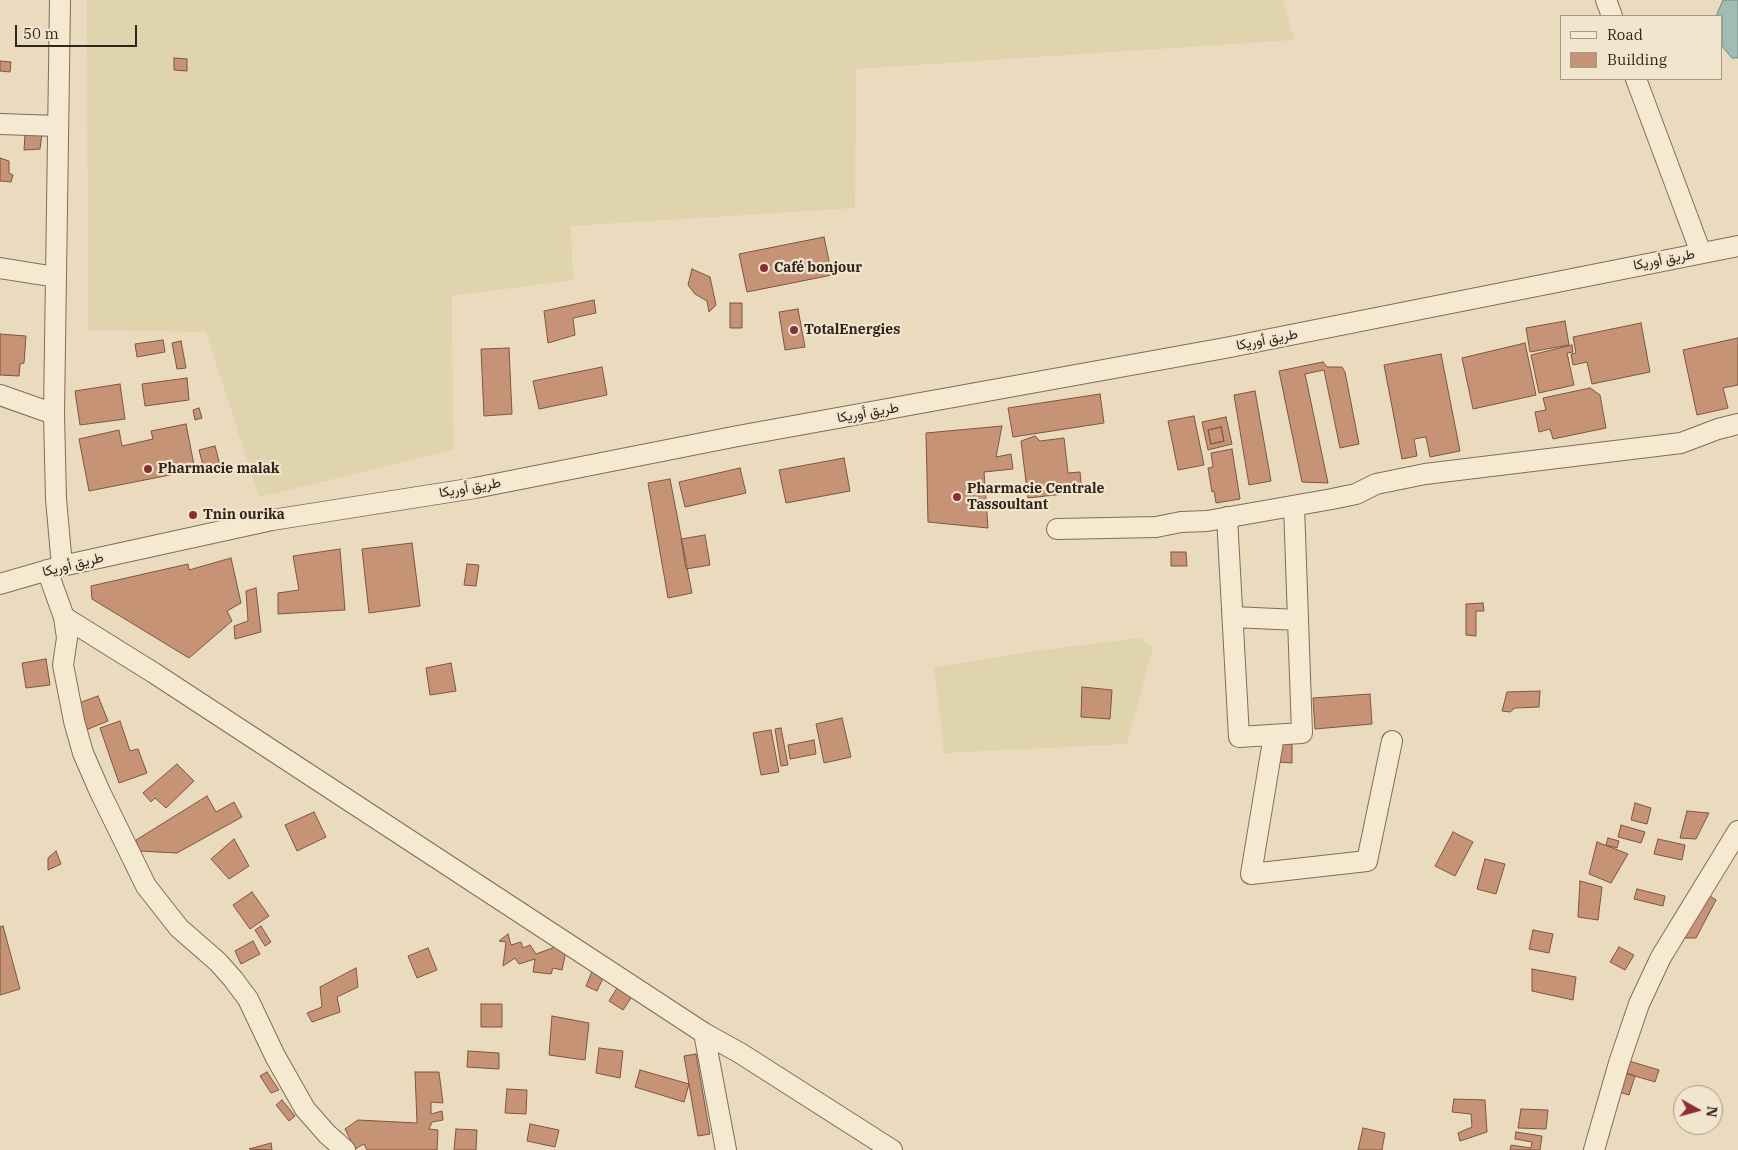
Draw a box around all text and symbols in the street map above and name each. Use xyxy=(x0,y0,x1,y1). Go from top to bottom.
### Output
scale bar xyxy=(18,15,140,47)
legend xyxy=(1560,15,1723,80)
text: 50 m xyxy=(23,24,59,43)
text: Road xyxy=(1607,25,1643,44)
text: Building xyxy=(1607,50,1667,69)
street label: طريق أوريكا xyxy=(1632,246,1696,274)
place label: Café bonjour xyxy=(774,260,862,276)
marker: Café bonjour xyxy=(758,262,770,274)
place label: TotalEnergies xyxy=(804,322,900,338)
marker: TotalEnergies xyxy=(788,324,800,336)
street label: طريق أوريكا xyxy=(1235,326,1299,354)
street label: طريق أوريكا xyxy=(836,399,900,427)
place label: Pharmacie malak xyxy=(158,461,279,477)
marker: Pharmacie malak xyxy=(142,463,154,475)
street label: طريق أوريكا xyxy=(438,474,502,502)
place label: Pharmacie Centrale Tassoultant xyxy=(967,481,1104,514)
marker: Pharmacie Centrale Tassoultant xyxy=(951,491,963,503)
place label: Tnin ourika xyxy=(203,507,285,523)
marker: Tnin ourika xyxy=(187,509,199,521)
street label: طريق أوريكا xyxy=(41,549,105,581)
north arrow xyxy=(1673,1085,1723,1135)
text: N xyxy=(1702,1105,1722,1118)

